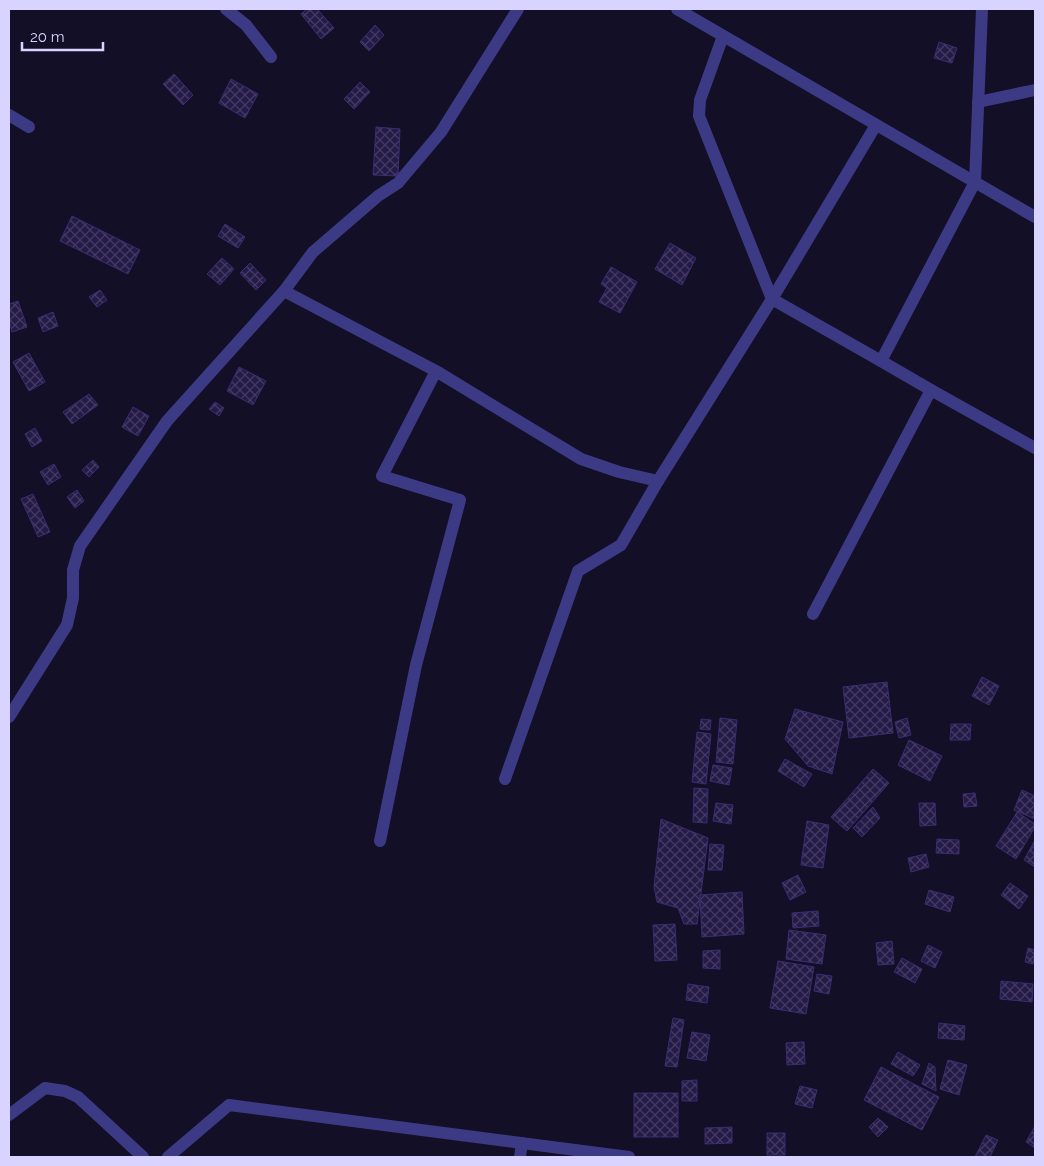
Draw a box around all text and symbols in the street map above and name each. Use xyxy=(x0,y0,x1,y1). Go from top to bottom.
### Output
scale bar xyxy=(22,20,104,52)
text: 20 m xyxy=(30,28,65,46)

